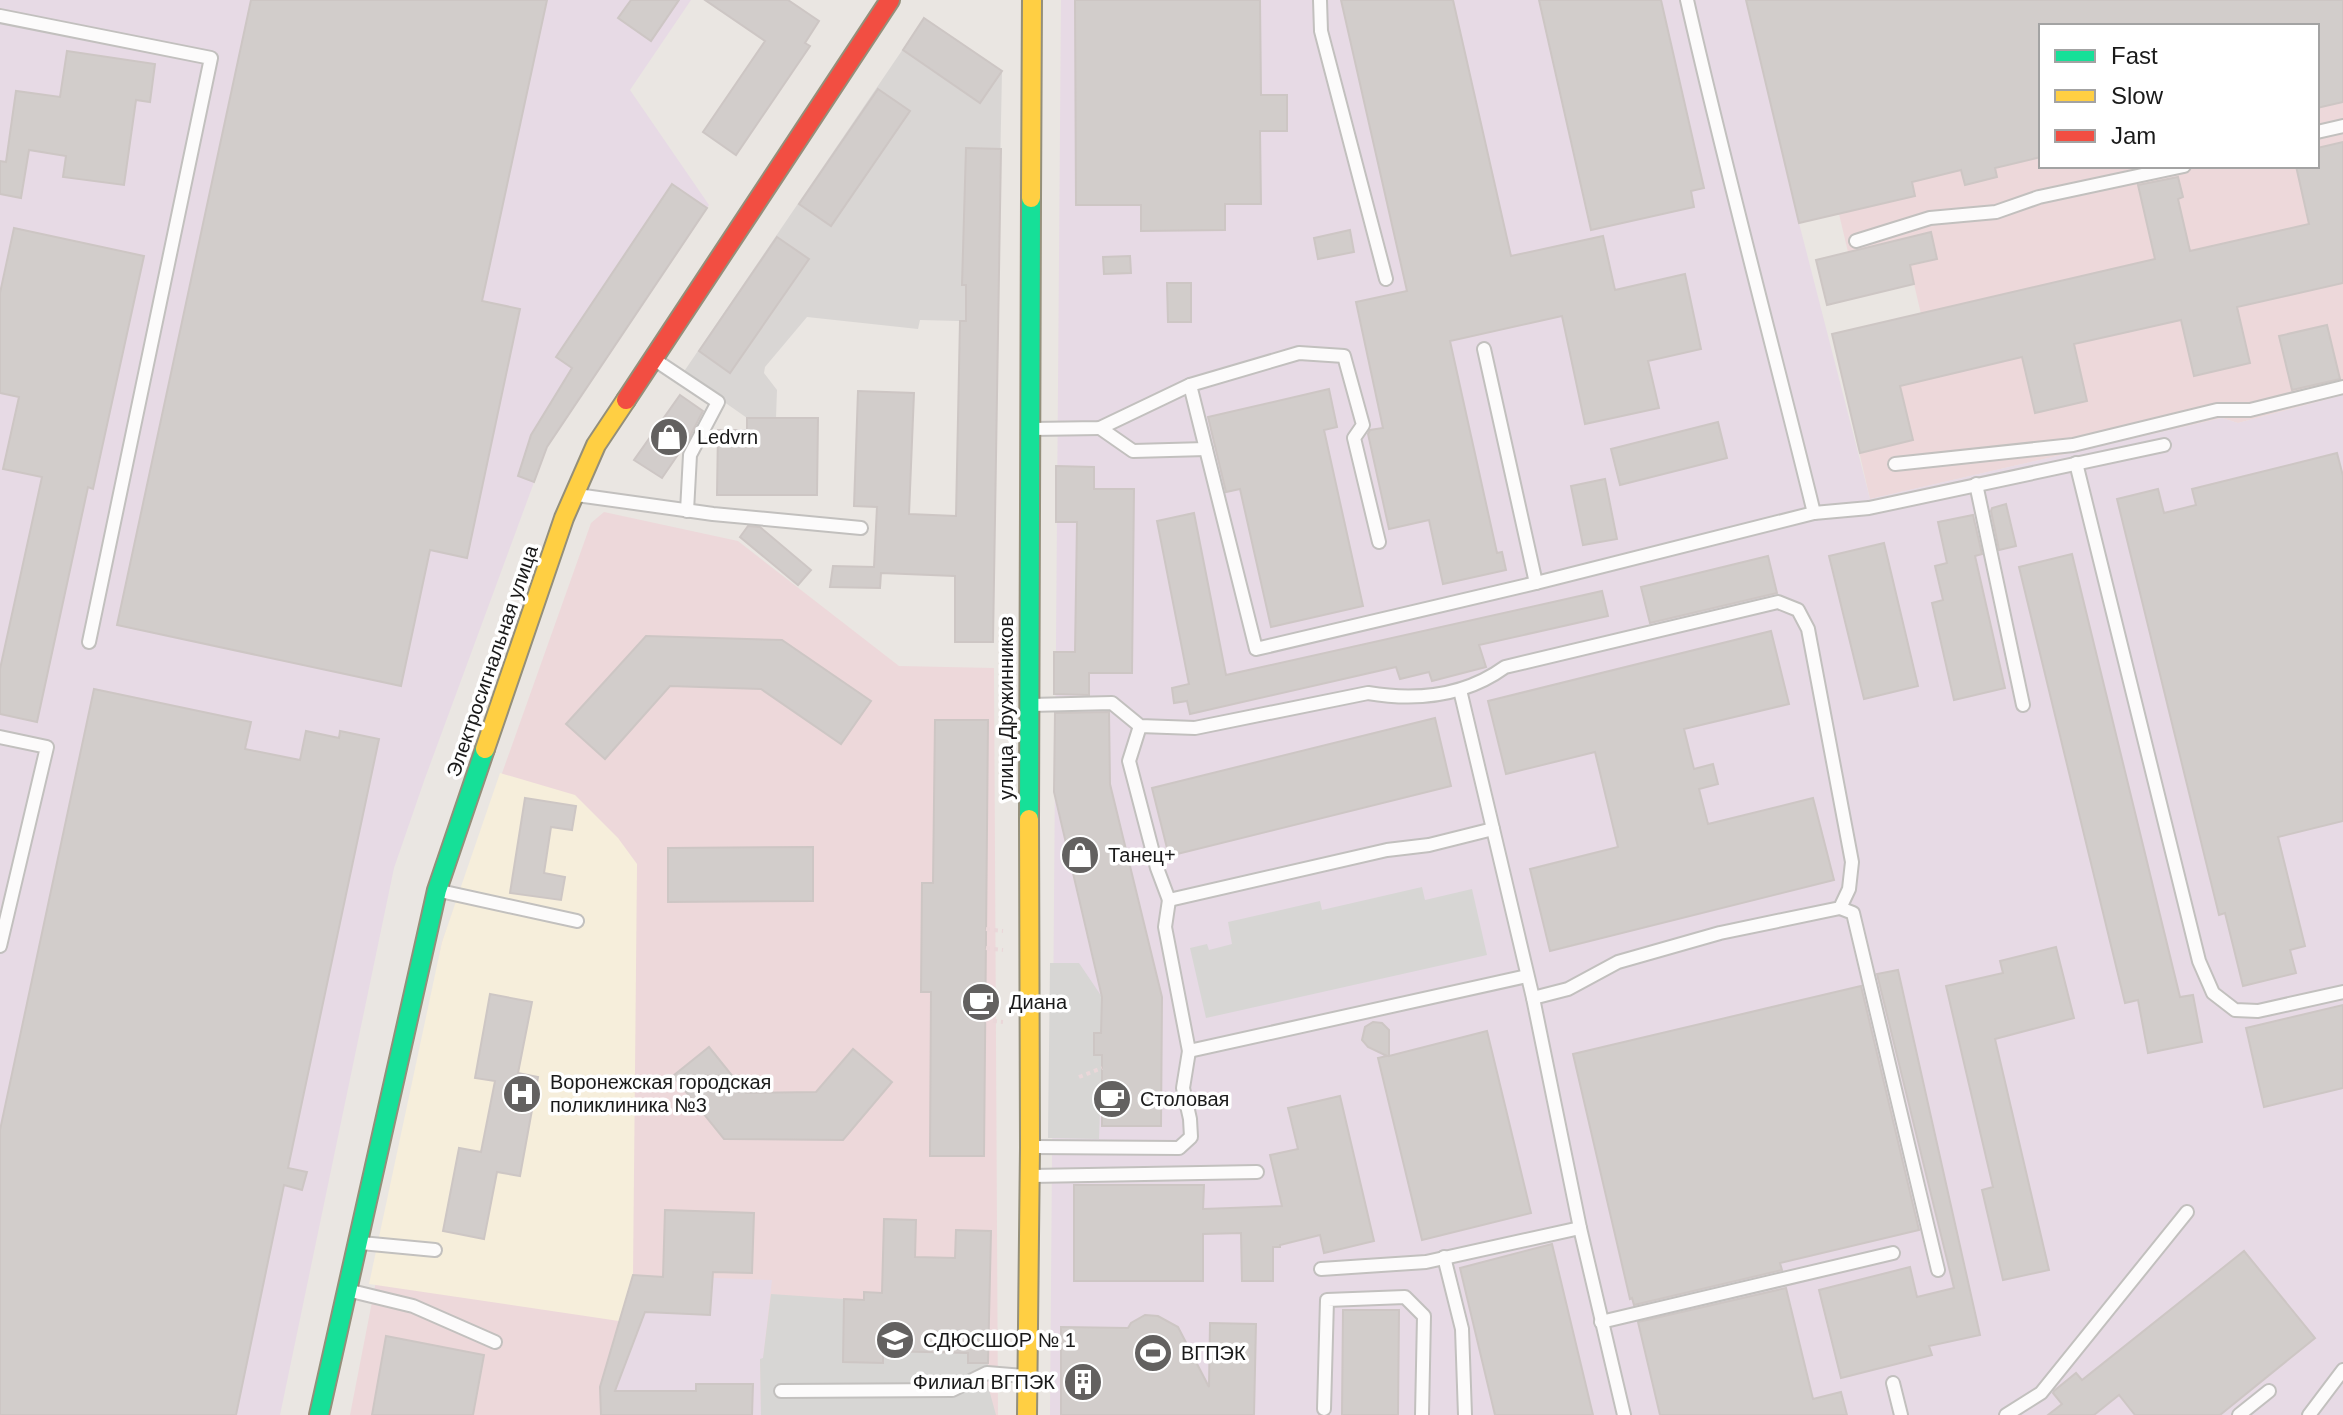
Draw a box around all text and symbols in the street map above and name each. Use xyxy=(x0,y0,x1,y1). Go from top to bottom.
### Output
legend xyxy=(2039,24,2319,168)
text: Fast xyxy=(2111,42,2158,69)
text: Slow xyxy=(2111,82,2164,109)
text: Jam xyxy=(2111,122,2156,149)
shop icon: Ledvrn xyxy=(648,416,690,458)
place label: Ledvrn xyxy=(697,426,758,448)
street label: Электросигнальная улица xyxy=(442,542,542,780)
street label: улица Дружинников xyxy=(995,616,1017,800)
shop icon: Танец+ xyxy=(1059,834,1101,876)
place label: Танец+ xyxy=(1108,844,1176,866)
cafe icon: Диана xyxy=(960,981,1002,1023)
place label: Диана xyxy=(1009,991,1068,1013)
place label: Воронежская городская поликлиника №3 xyxy=(550,1071,771,1116)
hospital icon: Воронежская городская поликлиника №3 xyxy=(501,1073,543,1115)
cafe icon: Столовая xyxy=(1091,1078,1133,1120)
place label: Столовая xyxy=(1140,1088,1229,1110)
school or university icon: СДЮСШОР № 1 xyxy=(874,1319,916,1361)
place label: СДЮСШОР № 1 xyxy=(923,1329,1076,1351)
sports icon: ВГПЭК xyxy=(1132,1332,1174,1374)
place label: ВГПЭК xyxy=(1181,1342,1246,1364)
building icon: Филиал ВГПЭК xyxy=(1062,1361,1104,1403)
place label: Филиал ВГПЭК xyxy=(913,1371,1055,1393)

